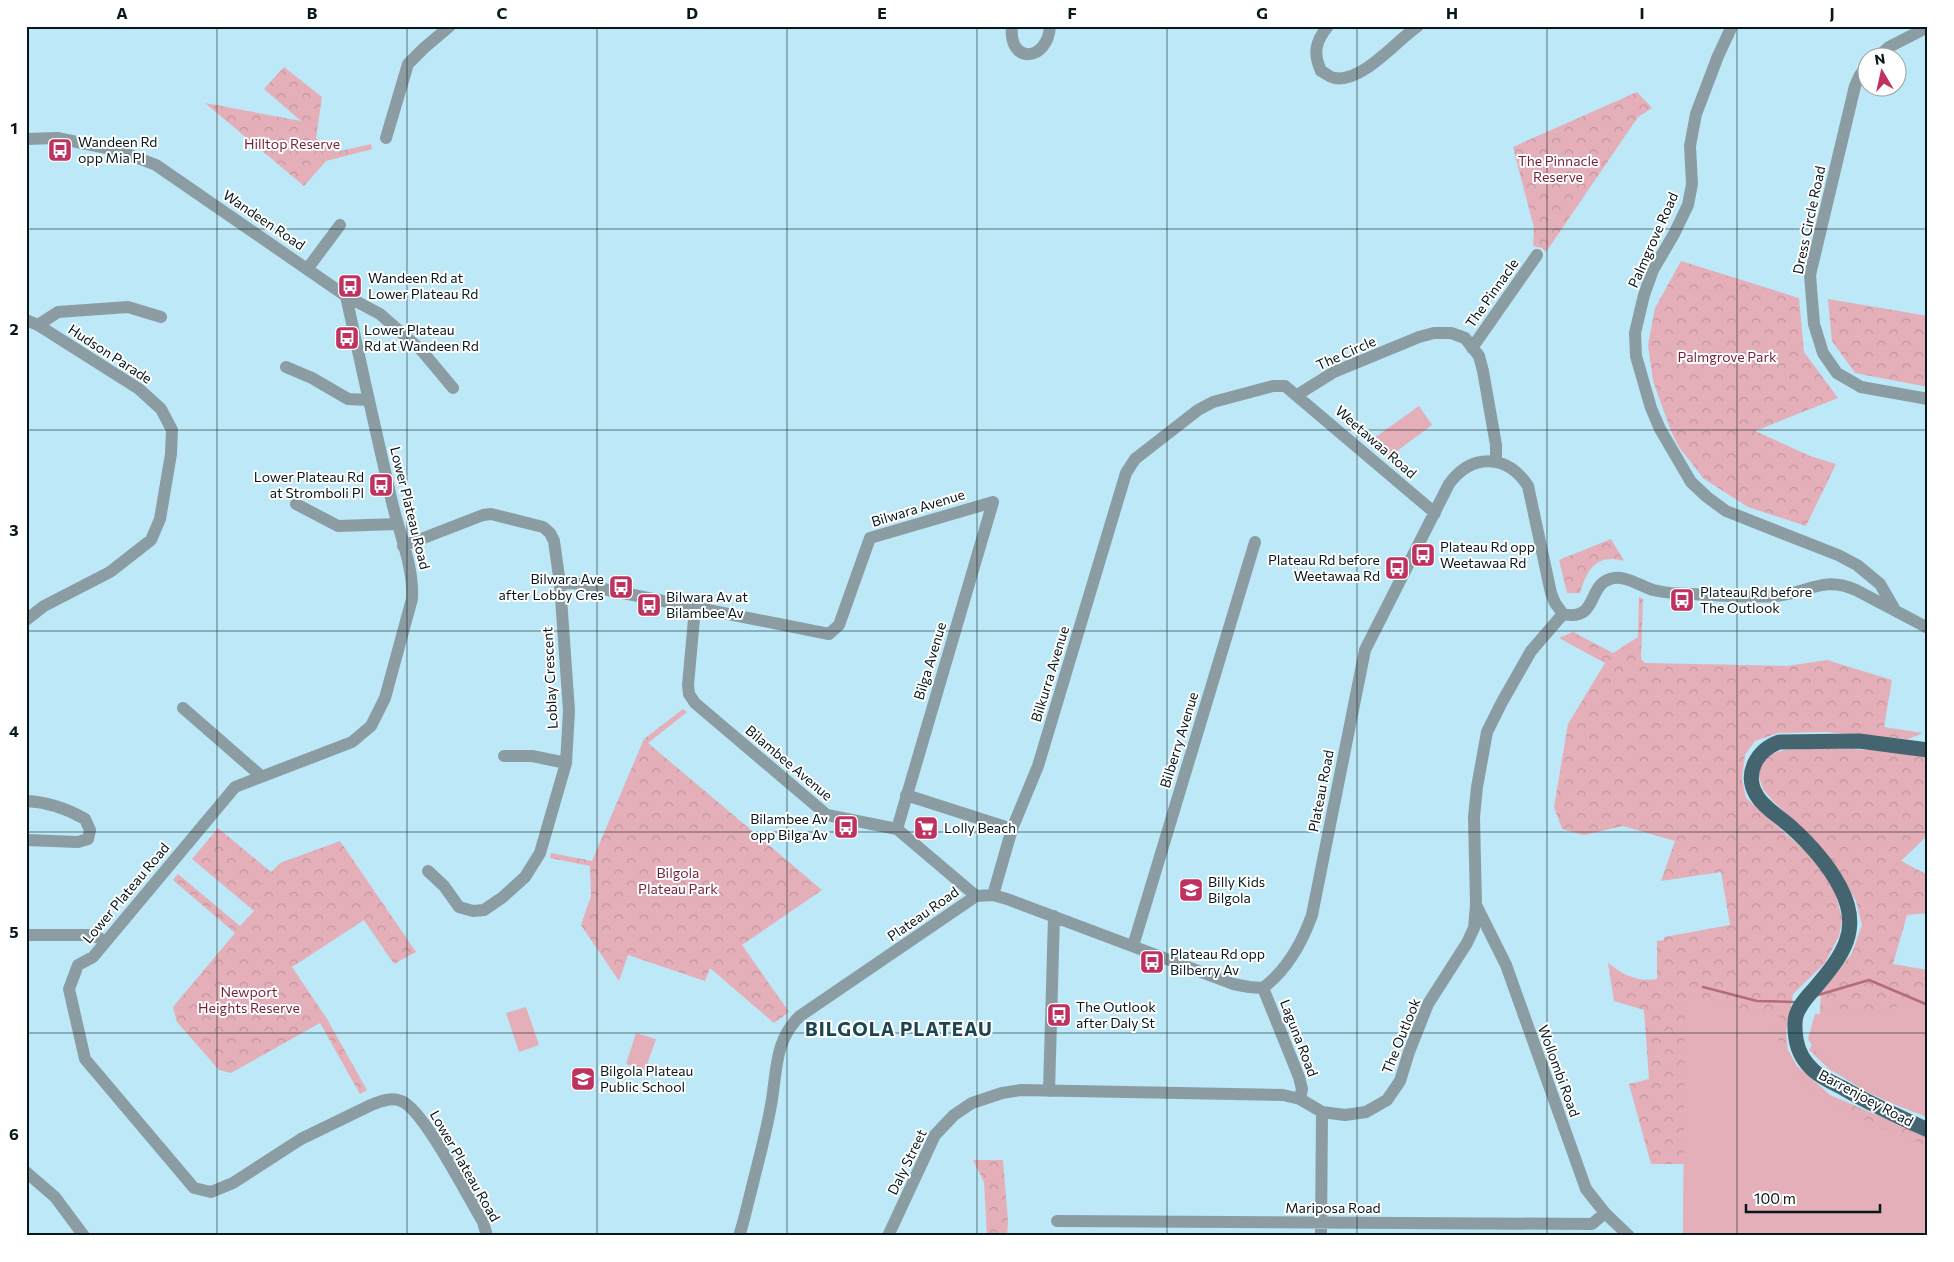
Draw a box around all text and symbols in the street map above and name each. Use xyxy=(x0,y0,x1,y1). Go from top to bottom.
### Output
text: A xyxy=(116,3,128,22)
text: B xyxy=(307,3,318,22)
text: C xyxy=(497,3,508,22)
text: D xyxy=(686,3,698,22)
text: E xyxy=(877,3,887,22)
text: F xyxy=(1067,3,1077,22)
text: G xyxy=(1256,3,1268,22)
text: H xyxy=(1446,3,1458,22)
text: I xyxy=(1639,3,1645,22)
text: J xyxy=(1829,3,1835,22)
north arrow xyxy=(1856,48,1906,98)
text: N xyxy=(1873,49,1886,68)
text: 1 xyxy=(10,118,18,137)
place label: Wandeen Rd opp Mia Pl xyxy=(78,133,157,166)
park label: Hilltop Reserve xyxy=(244,135,340,152)
bus stop icon: Wandeen Rd opp Mia Pl xyxy=(47,137,73,163)
park label: The Pinnacle Reserve xyxy=(1518,152,1598,185)
street label: Dress Circle Road xyxy=(1789,164,1828,276)
street label: Wandeen Road xyxy=(220,186,308,253)
street label: Palmgrove Road xyxy=(1624,189,1681,290)
street label: The Pinnacle xyxy=(1461,255,1522,331)
place label: Wandeen Rd at Lower Plateau Rd xyxy=(368,269,478,302)
bus stop icon: Wandeen Rd at Lower Plateau Rd xyxy=(337,273,363,299)
text: 2 xyxy=(9,319,19,338)
street label: Hudson Parade xyxy=(65,320,155,387)
place label: Lower Plateau Rd at Wandeen Rd xyxy=(364,321,479,354)
bus stop icon: Lower Plateau Rd at Wandeen Rd xyxy=(334,325,360,351)
street label: The Circle xyxy=(1313,332,1378,373)
park label: Palmgrove Park xyxy=(1677,348,1777,365)
street label: Weetawaa Road xyxy=(1332,402,1420,481)
street label: Lower Plateau Road xyxy=(387,445,434,571)
place label: Lower Plateau Rd at Stromboli Pl xyxy=(254,468,364,501)
bus stop icon: Lower Plateau Rd at Stromboli Pl xyxy=(368,472,394,498)
street label: Bilwara Avenue xyxy=(869,485,967,530)
text: 3 xyxy=(9,520,19,539)
place label: Plateau Rd opp Weetawaa Rd xyxy=(1440,538,1535,571)
bus stop icon: Plateau Rd opp Weetawaa Rd xyxy=(1410,542,1436,568)
place label: Plateau Rd before Weetawaa Rd xyxy=(1268,551,1380,584)
bus stop icon: Plateau Rd before Weetawaa Rd xyxy=(1384,555,1410,581)
place label: Bilwara Ave after Lobby Cres xyxy=(498,570,604,603)
bus stop icon: Bilwara Ave after Lobby Cres xyxy=(608,574,634,600)
place label: Plateau Rd before The Outlook xyxy=(1700,583,1812,616)
bus stop icon: Plateau Rd before The Outlook xyxy=(1669,587,1695,613)
place label: Bilwara Av at Bilambee Av xyxy=(666,588,748,621)
bus stop icon: Bilwara Av at Bilambee Av xyxy=(636,592,662,618)
street label: Bilga Avenue xyxy=(910,620,949,702)
street label: Bilkurra Avenue xyxy=(1027,624,1072,724)
street label: Loblay Crescent xyxy=(538,626,561,729)
street label: Bilberry Avenue xyxy=(1156,690,1201,790)
text: 4 xyxy=(9,721,19,740)
street label: Bilambee Avenue xyxy=(742,721,836,804)
street label: Plateau Road xyxy=(1304,748,1337,833)
place label: Bilambee Av opp Bilga Av xyxy=(750,810,828,843)
bus stop icon: Bilambee Av opp Bilga Av xyxy=(833,814,859,840)
supermarket icon: Lolly Beach xyxy=(913,815,939,841)
place label: Lolly Beach xyxy=(944,819,1016,836)
street label: Lower Plateau Road xyxy=(79,839,173,946)
park label: Bilgola Plateau Park xyxy=(638,864,718,897)
place label: Billy Kids Bilgola xyxy=(1208,873,1265,906)
school or university icon: Billy Kids Bilgola xyxy=(1178,877,1204,903)
street label: Plateau Road xyxy=(884,883,962,944)
text: 5 xyxy=(9,922,19,941)
place label: Plateau Rd opp Bilberry Av xyxy=(1170,945,1265,978)
bus stop icon: Plateau Rd opp Bilberry Av xyxy=(1139,949,1165,975)
park label: Newport Heights Reserve xyxy=(198,983,300,1016)
street label: The Outlook xyxy=(1378,995,1424,1076)
street label: Laguna Road xyxy=(1277,997,1322,1079)
place label: The Outlook after Daly St xyxy=(1076,998,1156,1031)
bus stop icon: The Outlook after Daly St xyxy=(1046,1002,1072,1028)
district label: BILGOLA PLATEAU xyxy=(805,1017,993,1040)
street label: Wollombi Road xyxy=(1535,1023,1584,1119)
place label: Bilgola Plateau Public School xyxy=(600,1062,693,1095)
school or university icon: Bilgola Plateau Public School xyxy=(570,1066,596,1092)
street label: Barrenjoey Road xyxy=(1816,1066,1916,1130)
street label: Lower Plateau Road xyxy=(427,1107,504,1225)
text: 6 xyxy=(9,1124,19,1143)
street label: Daly Street xyxy=(883,1126,930,1197)
scale bar xyxy=(1746,1182,1880,1214)
text: 100 m xyxy=(1754,1189,1796,1207)
street label: Mariposa Road xyxy=(1285,1199,1381,1216)

